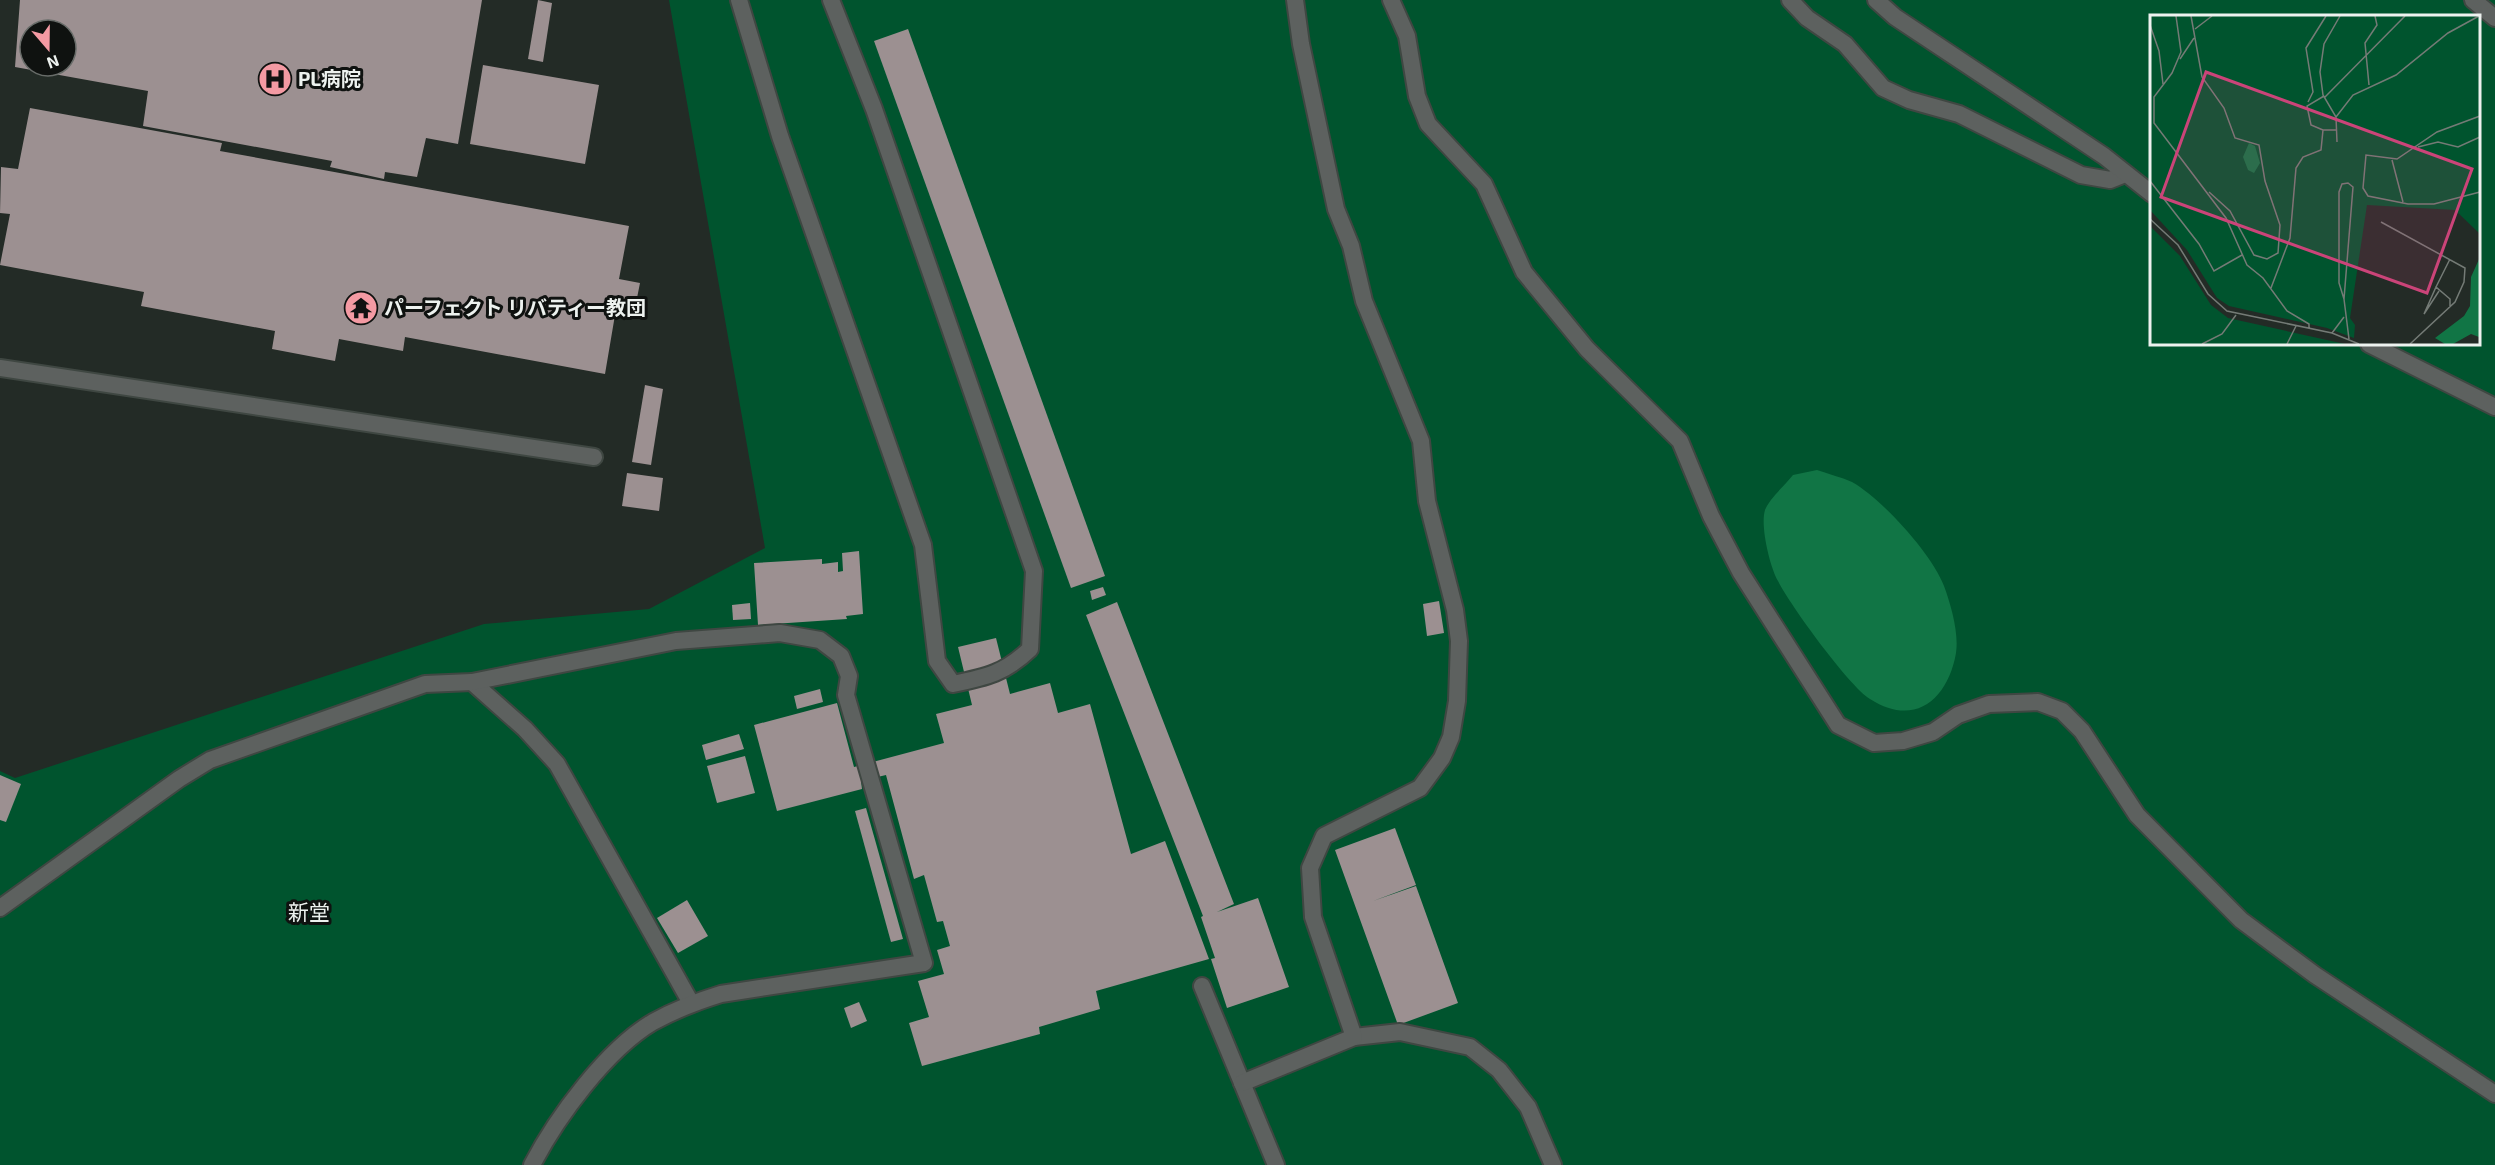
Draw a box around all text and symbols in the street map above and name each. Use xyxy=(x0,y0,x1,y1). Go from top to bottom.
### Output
inset map xyxy=(2150,15,2480,345)
north arrow xyxy=(18,18,78,78)
text: N xyxy=(45,52,62,73)
hospital icon: PL病院 xyxy=(257,61,293,97)
place label: PL病院 xyxy=(298,66,361,90)
temple icon: パーフェクト リバティー教団 xyxy=(343,290,379,326)
place label: パーフェクト リバティー教団 xyxy=(384,295,646,319)
district label: 新堂 xyxy=(288,899,330,924)

